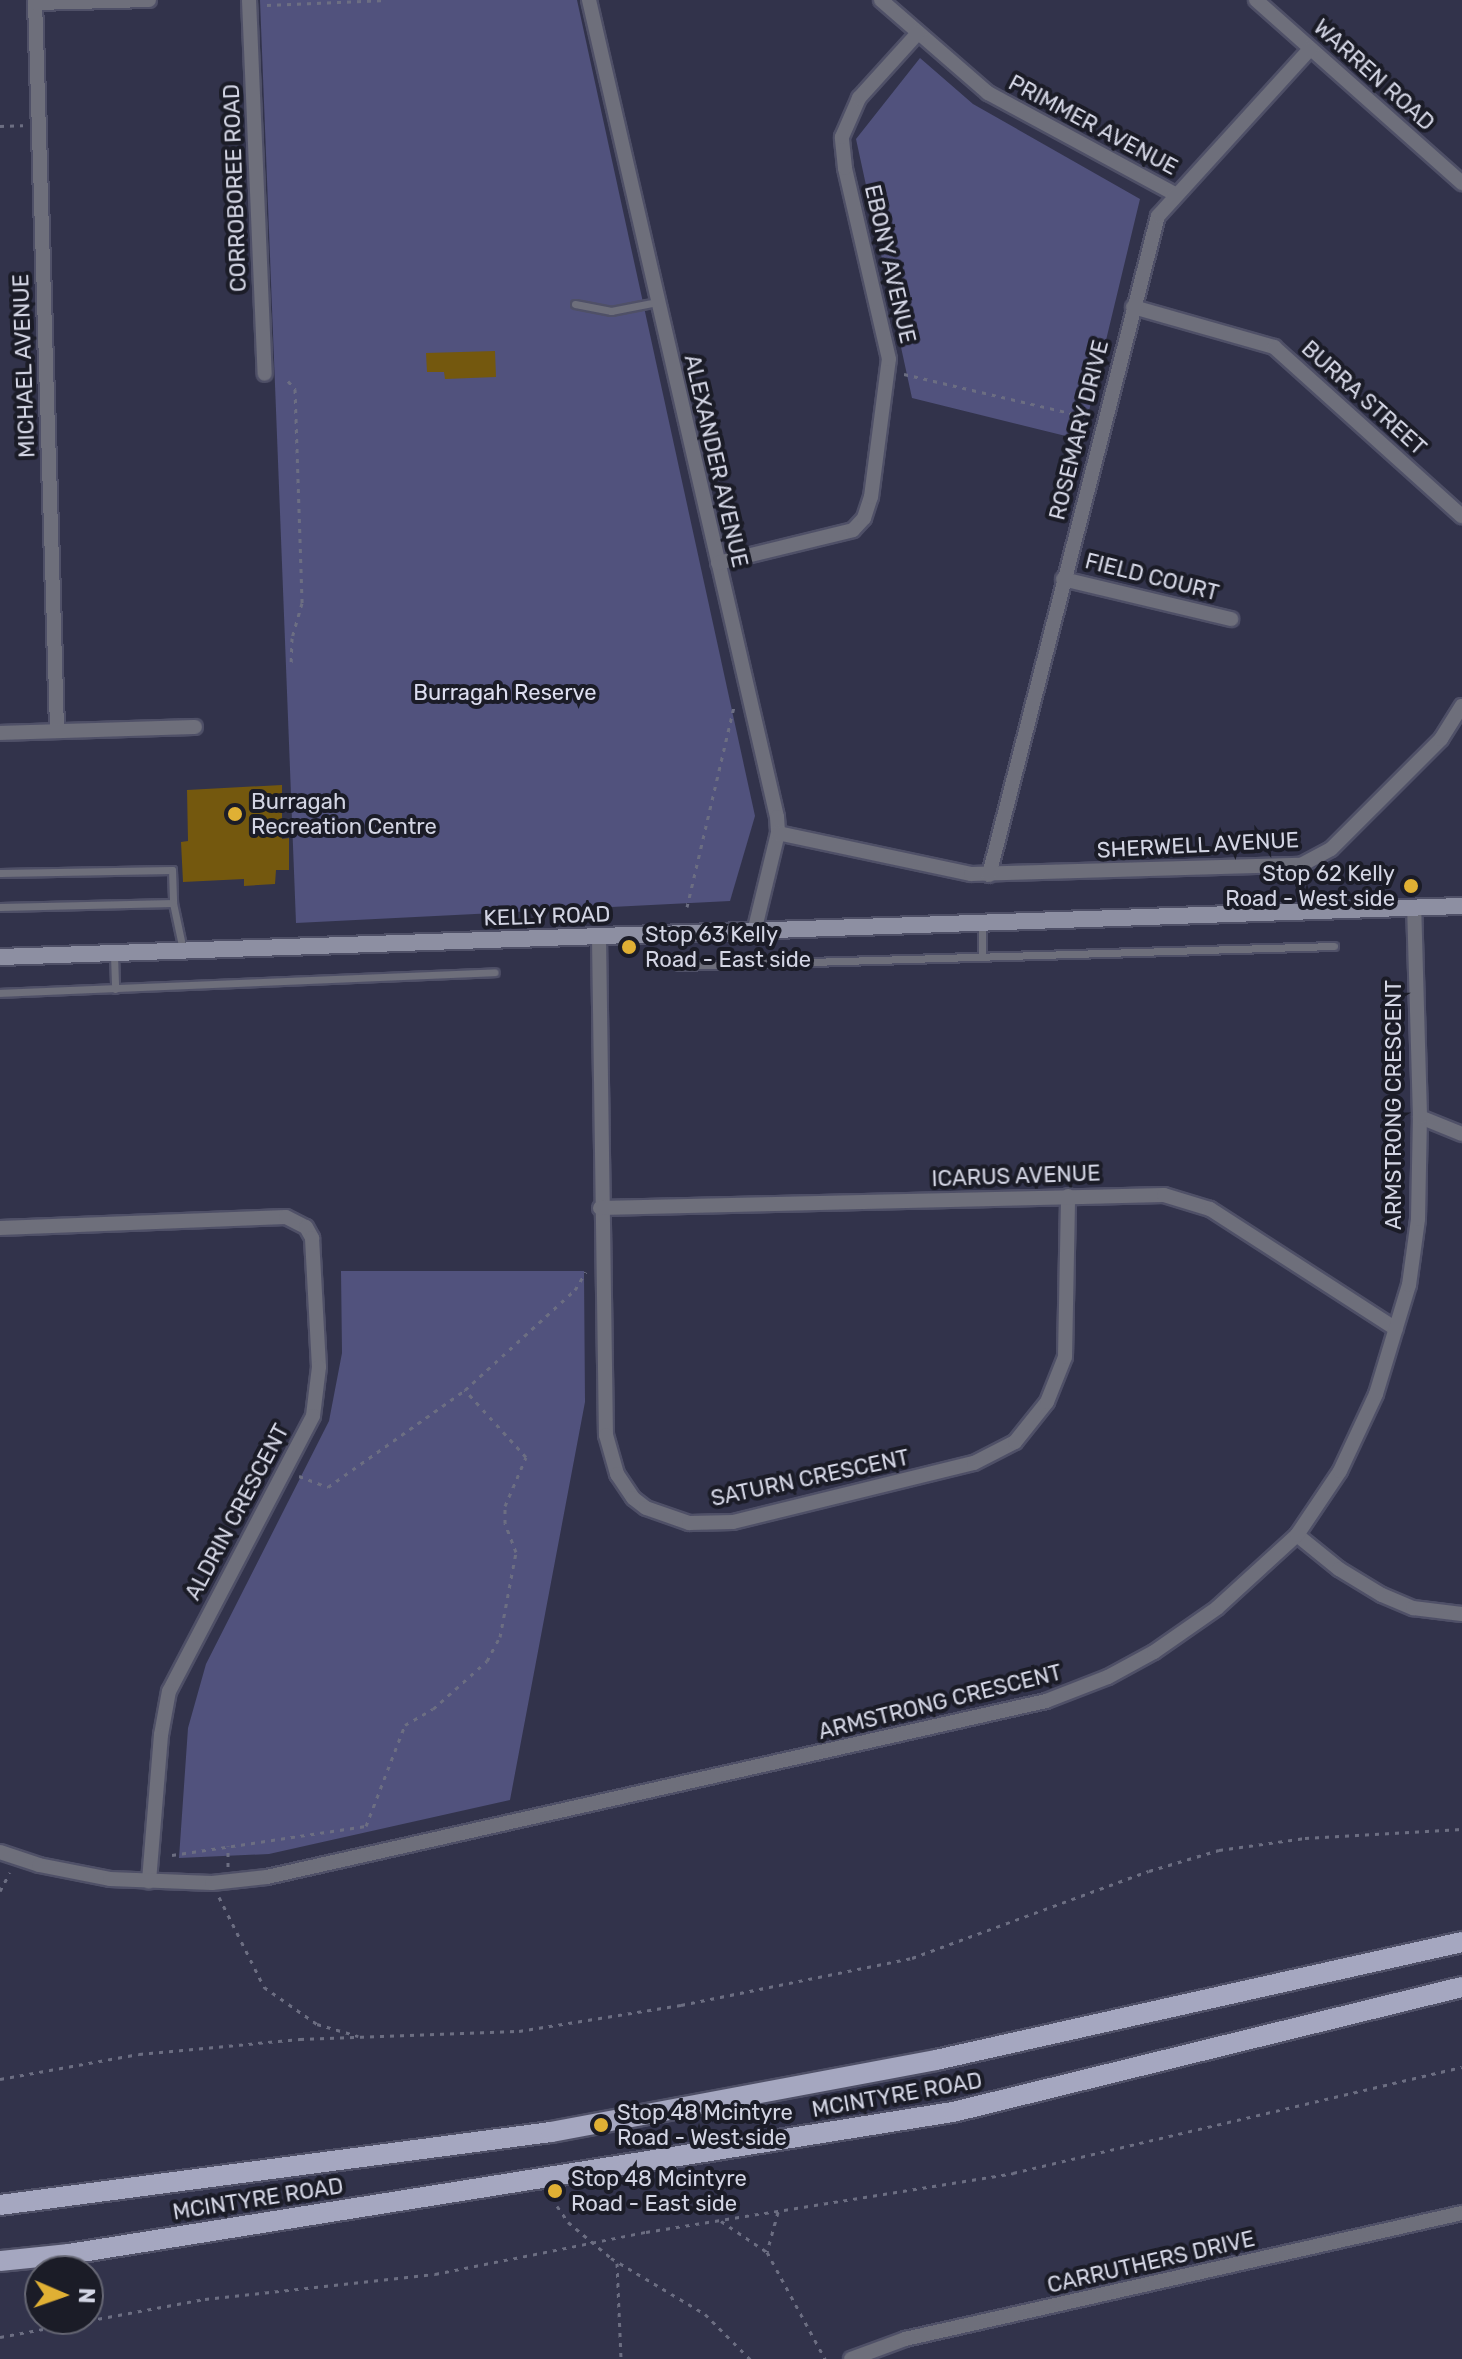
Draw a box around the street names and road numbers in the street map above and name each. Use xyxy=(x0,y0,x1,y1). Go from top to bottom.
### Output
street label: WARREN ROAD xyxy=(1308,14,1440,136)
street label: PRIMMER AVENUE xyxy=(1004,69,1182,181)
street label: CORROBOREE ROAD xyxy=(218,84,252,292)
street label: EBONY AVENUE xyxy=(859,181,921,347)
street label: MICHAEL AVENUE xyxy=(8,273,40,459)
street label: BURRA STREET xyxy=(1296,335,1432,461)
street label: ROSEMARY DRIVE xyxy=(1044,337,1114,523)
street label: ALEXANDER AVENUE xyxy=(679,352,753,570)
street label: FIELD COURT xyxy=(1082,548,1222,606)
street label: SHERWELL AVENUE xyxy=(1096,826,1300,864)
street label: KELLY ROAD xyxy=(483,901,611,931)
street label: ARMSTRONG CRESCENT xyxy=(1381,980,1407,1230)
street label: ICARUS AVENUE xyxy=(931,1160,1101,1192)
street label: ALDRIN CRESCENT xyxy=(179,1420,295,1604)
street label: SATURN CRESCENT xyxy=(709,1444,911,1512)
street label: ARMSTRONG CRESCENT xyxy=(816,1659,1064,1745)
street label: MCINTYRE ROAD xyxy=(810,2067,984,2123)
street label: MCINTYRE ROAD xyxy=(171,2172,345,2226)
street label: CARRUTHERS DRIVE xyxy=(1045,2225,1257,2299)

